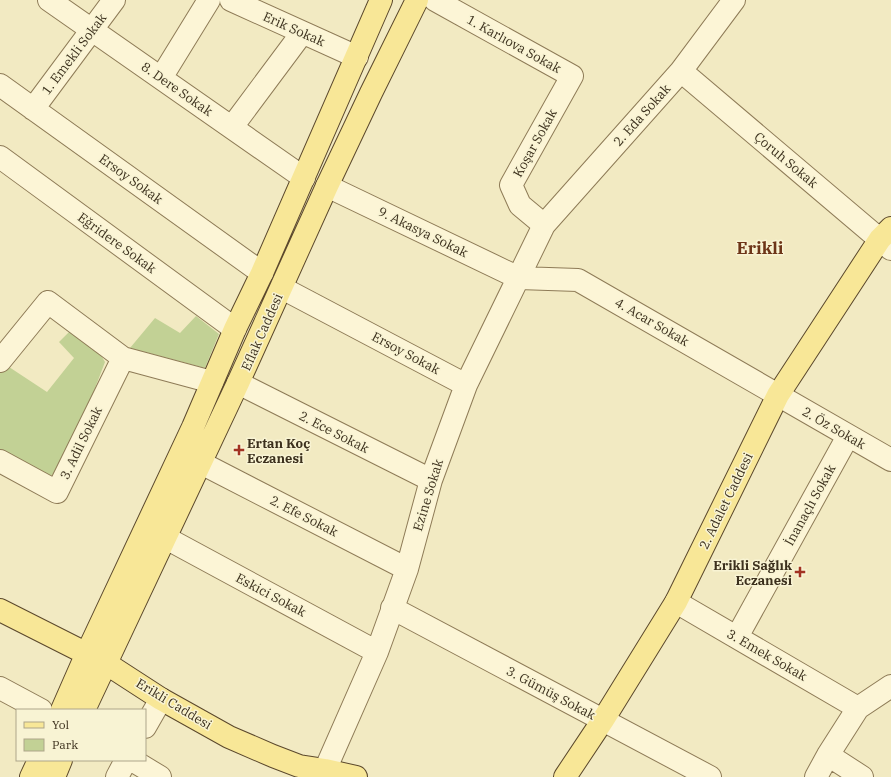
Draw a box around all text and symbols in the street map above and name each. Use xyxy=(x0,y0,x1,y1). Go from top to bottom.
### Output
street label: Erik Sokak xyxy=(260,8,328,50)
street label: 1. Emekli Sokak xyxy=(38,9,110,98)
street label: 1. Karlıova Sokak xyxy=(464,11,565,77)
street label: 8. Dere Sokak xyxy=(138,58,216,120)
street label: 2. Eda Sokak xyxy=(610,80,675,150)
street label: Koşar Sokak xyxy=(509,105,561,180)
street label: Çoruh Sokak xyxy=(751,128,822,192)
street label: Ersoy Sokak xyxy=(96,150,167,208)
street label: 9. Akasya Sokak xyxy=(375,203,471,261)
street label: Eğridere Sokak xyxy=(74,209,160,277)
district label: Erikli xyxy=(736,237,784,259)
street label: Eflak Caddesi xyxy=(237,291,287,373)
street label: 4. Acar Sokak xyxy=(612,294,693,350)
street label: Ersoy Sokak xyxy=(369,328,443,378)
street label: 3. Adil Sokak xyxy=(56,403,106,482)
street label: 2. Öz Sokak xyxy=(799,403,869,453)
street label: 2. Ece Sokak xyxy=(296,407,372,457)
place label: Ertan Koç Eczanesi xyxy=(247,435,310,467)
marker: Ertan Koç Eczanesi xyxy=(234,445,244,455)
street label: 2. Adalet Caddesi xyxy=(695,450,757,552)
street label: Ezine Sokak xyxy=(409,456,447,533)
street label: İnanaçlı Sokak xyxy=(781,461,840,549)
street label: 2. Efe Sokak xyxy=(267,492,341,541)
place label: Erikli Sağlık Eczanesi xyxy=(713,557,793,589)
marker: Erikli Sağlık Eczanesi xyxy=(795,567,805,577)
street label: Eskici Sokak xyxy=(233,569,310,621)
street label: 3. Emek Sokak xyxy=(724,625,811,685)
street label: 3. Gümüş Sokak xyxy=(503,662,599,724)
street label: Erikli Caddesi xyxy=(133,675,215,733)
legend xyxy=(16,709,146,761)
text: Yol xyxy=(52,717,70,732)
text: Park xyxy=(52,737,78,752)

